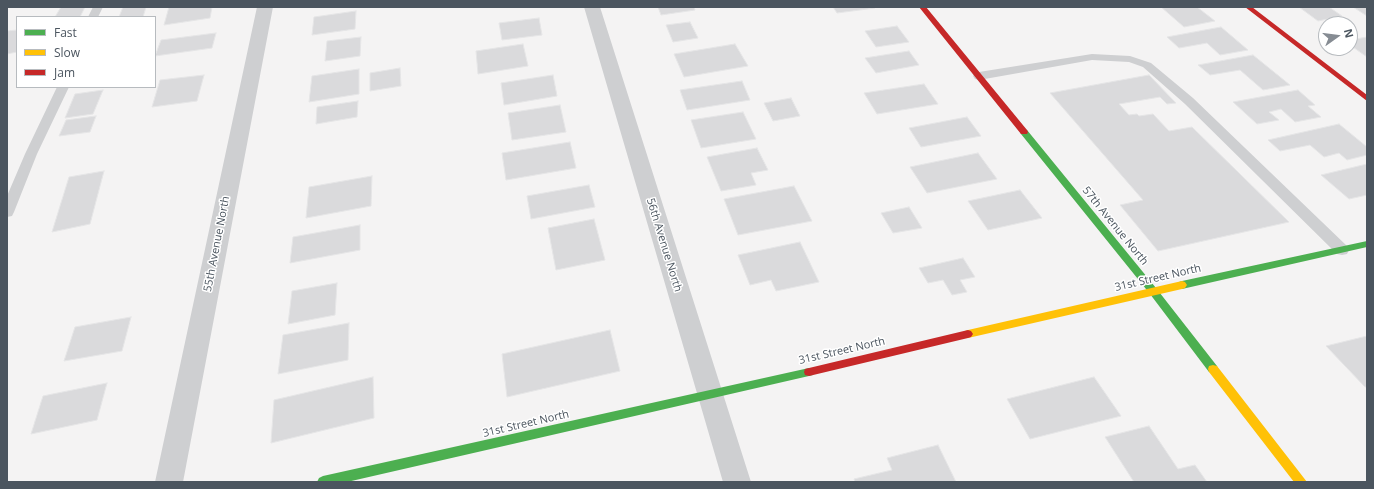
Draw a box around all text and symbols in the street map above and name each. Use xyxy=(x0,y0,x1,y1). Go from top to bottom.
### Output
legend xyxy=(16,16,156,88)
north arrow xyxy=(1318,16,1358,56)
text: Fast xyxy=(54,24,77,41)
text: N xyxy=(1341,27,1358,39)
text: Slow xyxy=(54,44,80,61)
text: Jam xyxy=(54,64,75,81)
street label: 57th Avenue North xyxy=(1079,184,1151,268)
street label: 55th Avenue North xyxy=(201,195,233,293)
street label: 56th Avenue North xyxy=(643,197,685,293)
street label: 31st Street North xyxy=(1114,262,1202,294)
street label: 31st Street North xyxy=(798,335,886,367)
street label: 31st Street North xyxy=(482,408,570,440)

